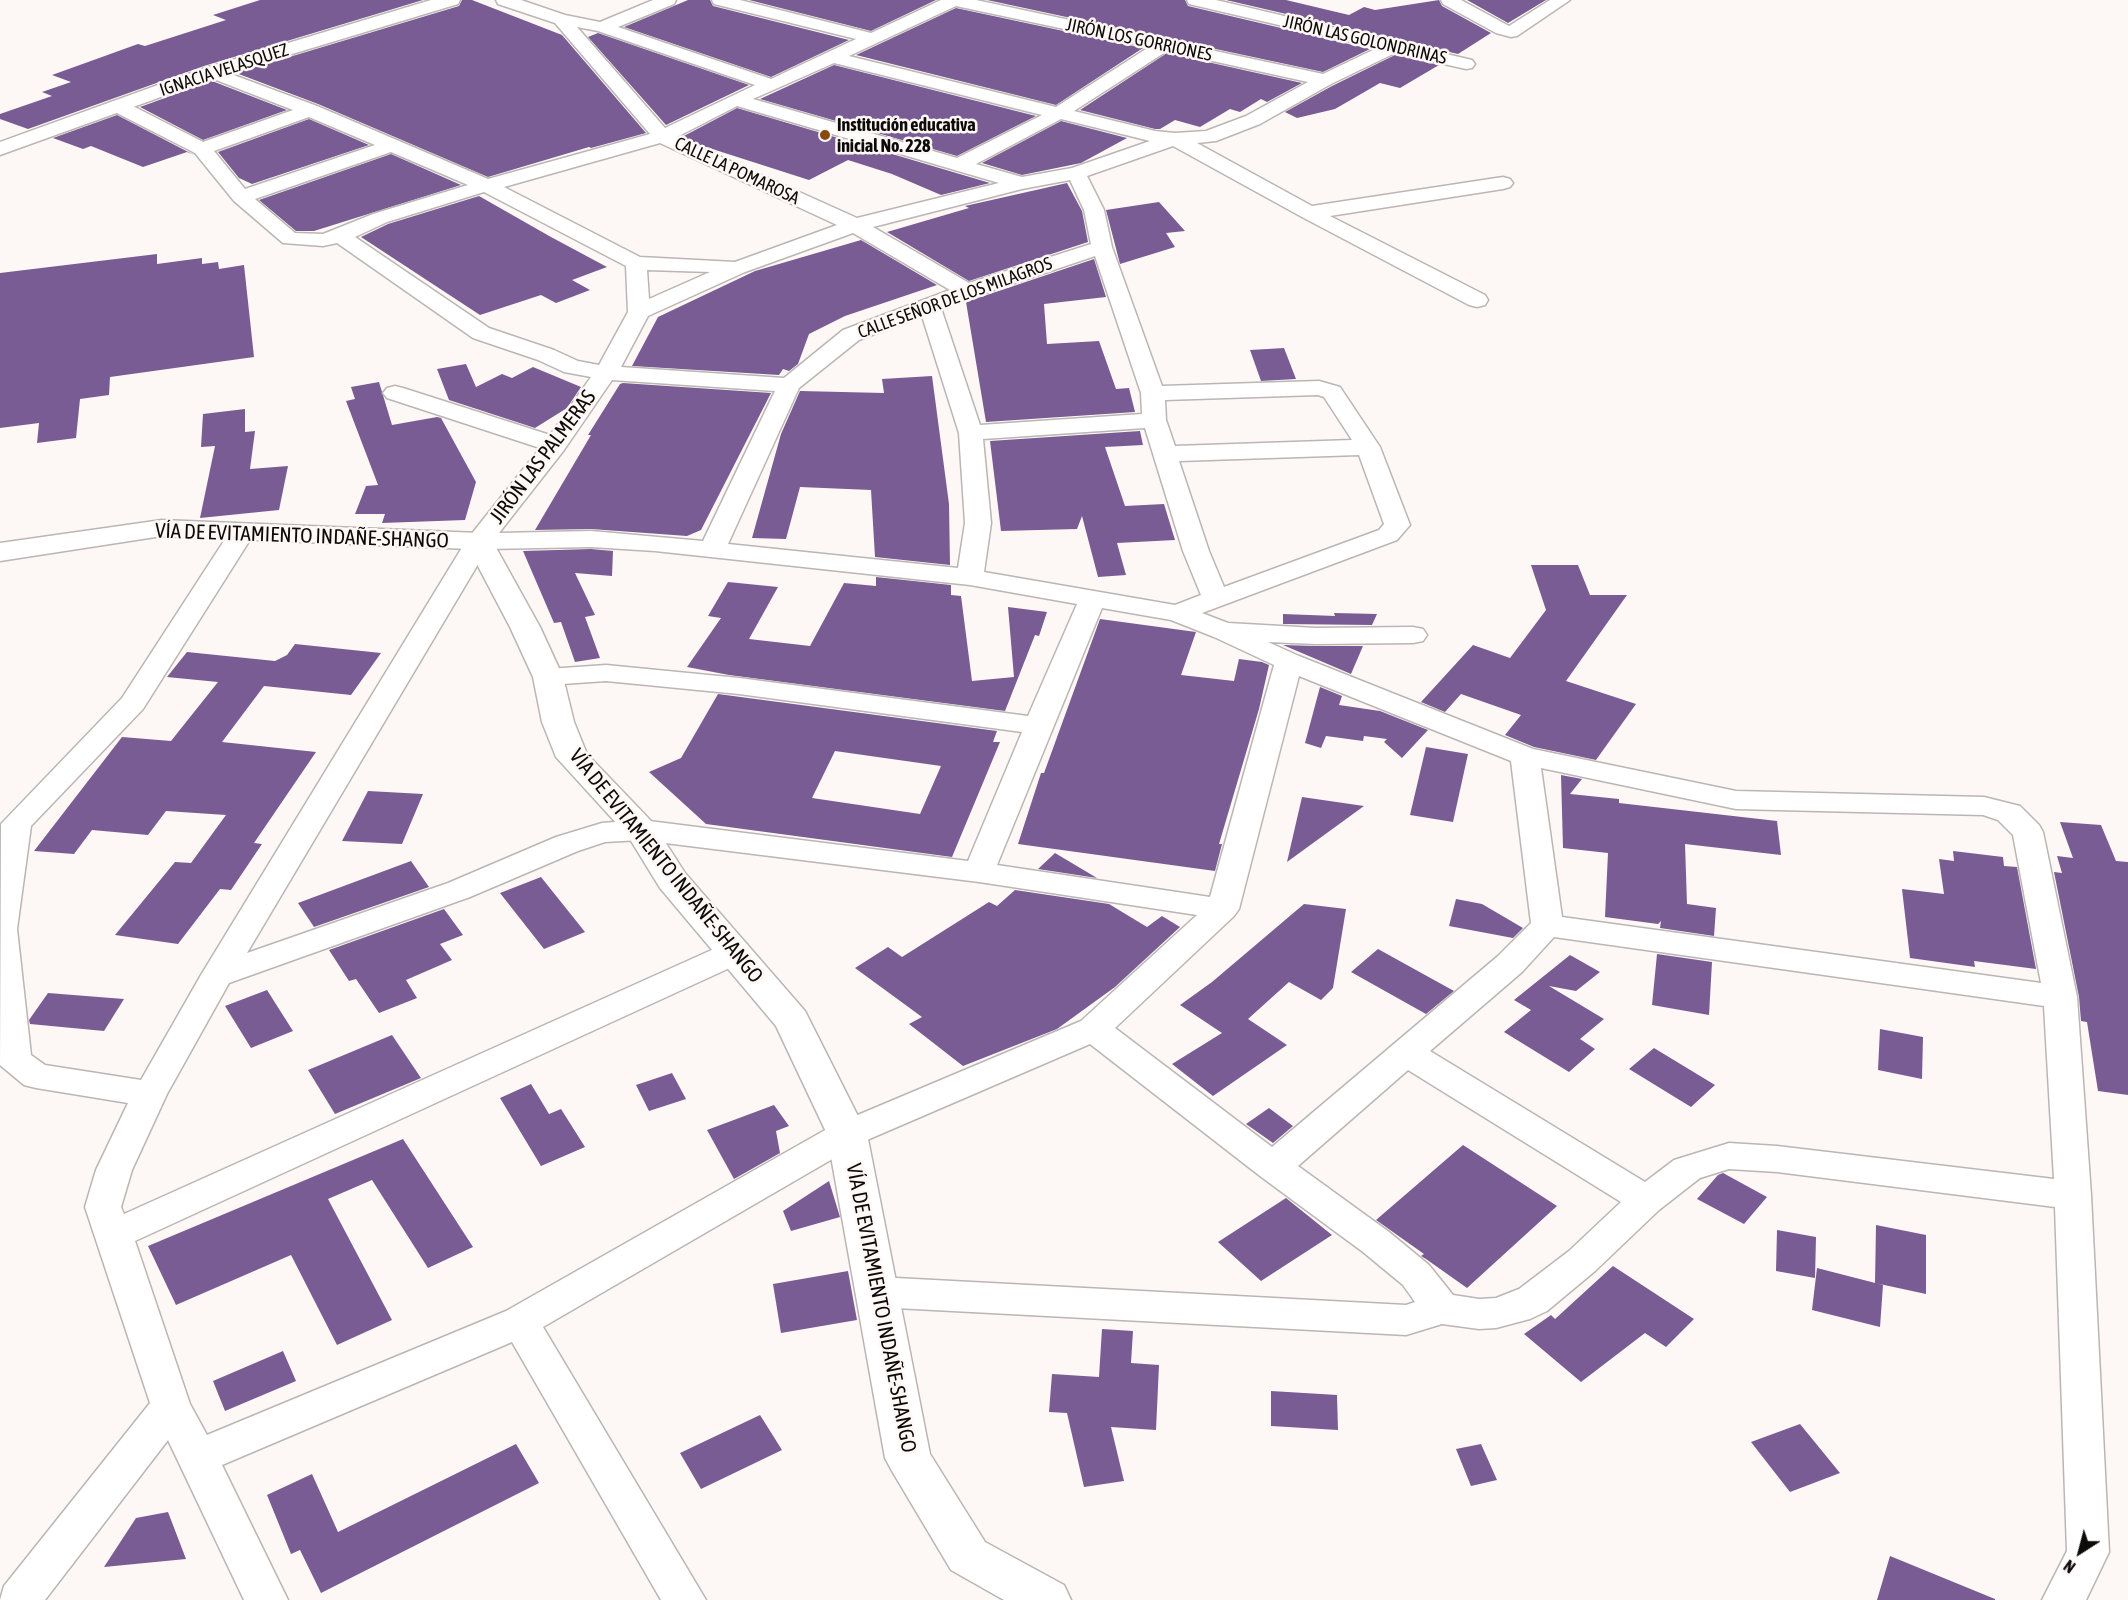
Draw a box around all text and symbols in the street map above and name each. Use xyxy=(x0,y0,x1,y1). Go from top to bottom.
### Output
street label: JIRÓN LAS GOLONDRINAS xyxy=(1281,11,1449,69)
street label: JIRÓN LOS GORRIONES xyxy=(1064,14,1214,66)
street label: IGNACIA VELASQUEZ xyxy=(157,39,291,101)
place label: Institución educativa inicial No. 228 xyxy=(837,114,976,156)
marker: Institución educativa inicial No. 228 xyxy=(818,128,832,142)
street label: CALLE LA POMAROSA xyxy=(671,133,803,209)
street label: CALLE SEÑOR DE LOS MILAGROS xyxy=(855,253,1055,343)
street label: JIRÓN LAS PALMERAS xyxy=(485,385,601,529)
street label: VÍA DE EVITAMIENTO INDAÑE-SHANGO xyxy=(155,518,449,554)
street label: VÍA DE EVITAMIENTO INDAÑE-SHANGO xyxy=(564,744,768,988)
street label: VÍA DE EVITAMIENTO INDAÑE-SHANGO xyxy=(841,1161,921,1455)
north arrow xyxy=(2050,1522,2110,1582)
text: N xyxy=(2060,1557,2079,1577)

